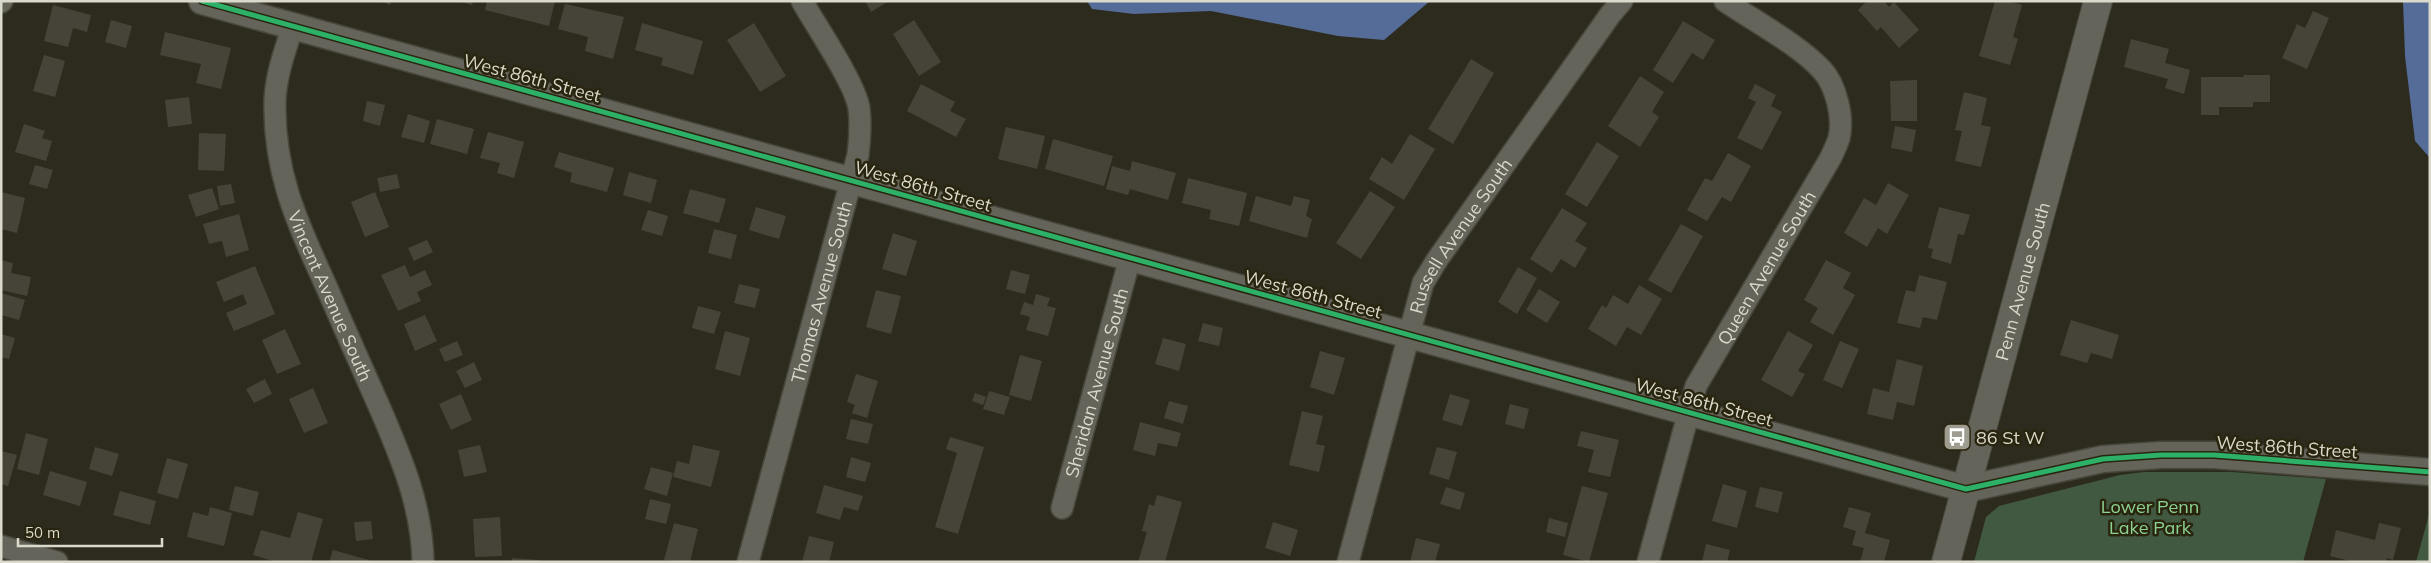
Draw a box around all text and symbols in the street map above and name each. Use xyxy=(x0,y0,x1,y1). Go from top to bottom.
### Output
street label: West 86th Street xyxy=(461,49,603,107)
street label: Russell Avenue South xyxy=(1404,154,1517,316)
street label: West 86th Street xyxy=(852,155,994,217)
street label: Queen Avenue South xyxy=(1711,186,1820,349)
street label: Thomas Avenue South xyxy=(785,198,857,386)
street label: Penn Avenue South xyxy=(1990,199,2055,363)
street label: Vincent Avenue South xyxy=(283,207,378,385)
street label: West 86th Street xyxy=(1242,265,1384,323)
street label: Sheridan Avenue South xyxy=(1059,285,1133,480)
street label: West 86th Street xyxy=(1633,373,1775,431)
bus stop icon: 86 St W xyxy=(1942,422,1972,452)
place label: 86 St W xyxy=(1976,426,2045,449)
street label: West 86th Street xyxy=(2216,431,2358,463)
park label: Lower Penn Lake Park xyxy=(2101,495,2199,539)
scale bar xyxy=(18,516,161,548)
text: 50 m xyxy=(25,523,60,542)

